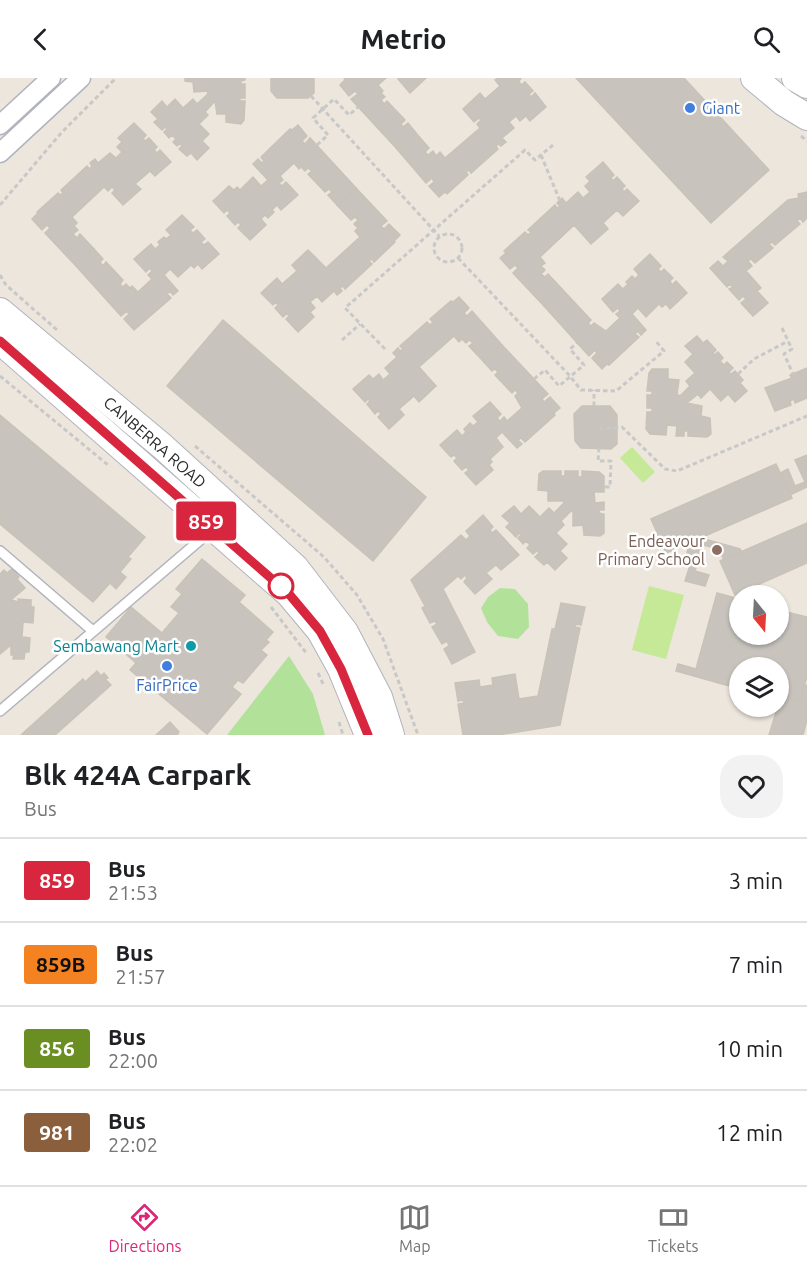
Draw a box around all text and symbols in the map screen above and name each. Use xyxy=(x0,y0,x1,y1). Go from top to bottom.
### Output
icon: back xyxy=(24,23,57,56)
icon: search xyxy=(750,23,783,56)
text: Metrio xyxy=(360,24,447,54)
place label: Giant xyxy=(702,99,741,117)
marker: Giant xyxy=(683,101,697,115)
street label: CANBERRA ROAD xyxy=(100,393,210,491)
line badge: 859 xyxy=(172,502,240,540)
text: 859 xyxy=(188,509,224,533)
place label: Endeavour Primary School xyxy=(598,532,705,568)
marker: Endeavour Primary School xyxy=(710,543,724,557)
unlabelled marker xyxy=(268,573,294,599)
north arrow xyxy=(729,585,789,645)
map controls xyxy=(729,585,789,717)
place label: Sembawang Mart xyxy=(53,637,180,655)
marker: Sembawang Mart xyxy=(184,639,198,653)
button: layers xyxy=(729,657,789,717)
marker: FairPrice xyxy=(160,659,174,673)
place label: FairPrice xyxy=(136,676,198,694)
button: heart xyxy=(720,755,783,818)
text: Blk 424A Carpark xyxy=(24,759,251,790)
text: Bus xyxy=(24,797,57,820)
text: Bus xyxy=(108,856,146,881)
text: 859 xyxy=(39,868,75,892)
text: 3 min xyxy=(729,868,783,893)
text: 21:53 xyxy=(108,881,158,904)
text: Bus xyxy=(115,940,153,965)
text: 859B xyxy=(36,952,85,976)
text: 7 min xyxy=(729,952,783,977)
text: 21:57 xyxy=(115,965,166,988)
text: Bus xyxy=(108,1024,146,1049)
text: 856 xyxy=(39,1036,75,1060)
text: 10 min xyxy=(716,1036,783,1061)
text: 22:00 xyxy=(108,1049,158,1072)
text: Bus xyxy=(108,1108,146,1133)
text: 981 xyxy=(39,1120,75,1144)
text: 12 min xyxy=(716,1120,783,1145)
text: 22:02 xyxy=(108,1133,158,1156)
tab: Directions xyxy=(108,1201,182,1255)
tab: Map xyxy=(398,1201,431,1255)
tab: Tickets xyxy=(648,1201,699,1255)

